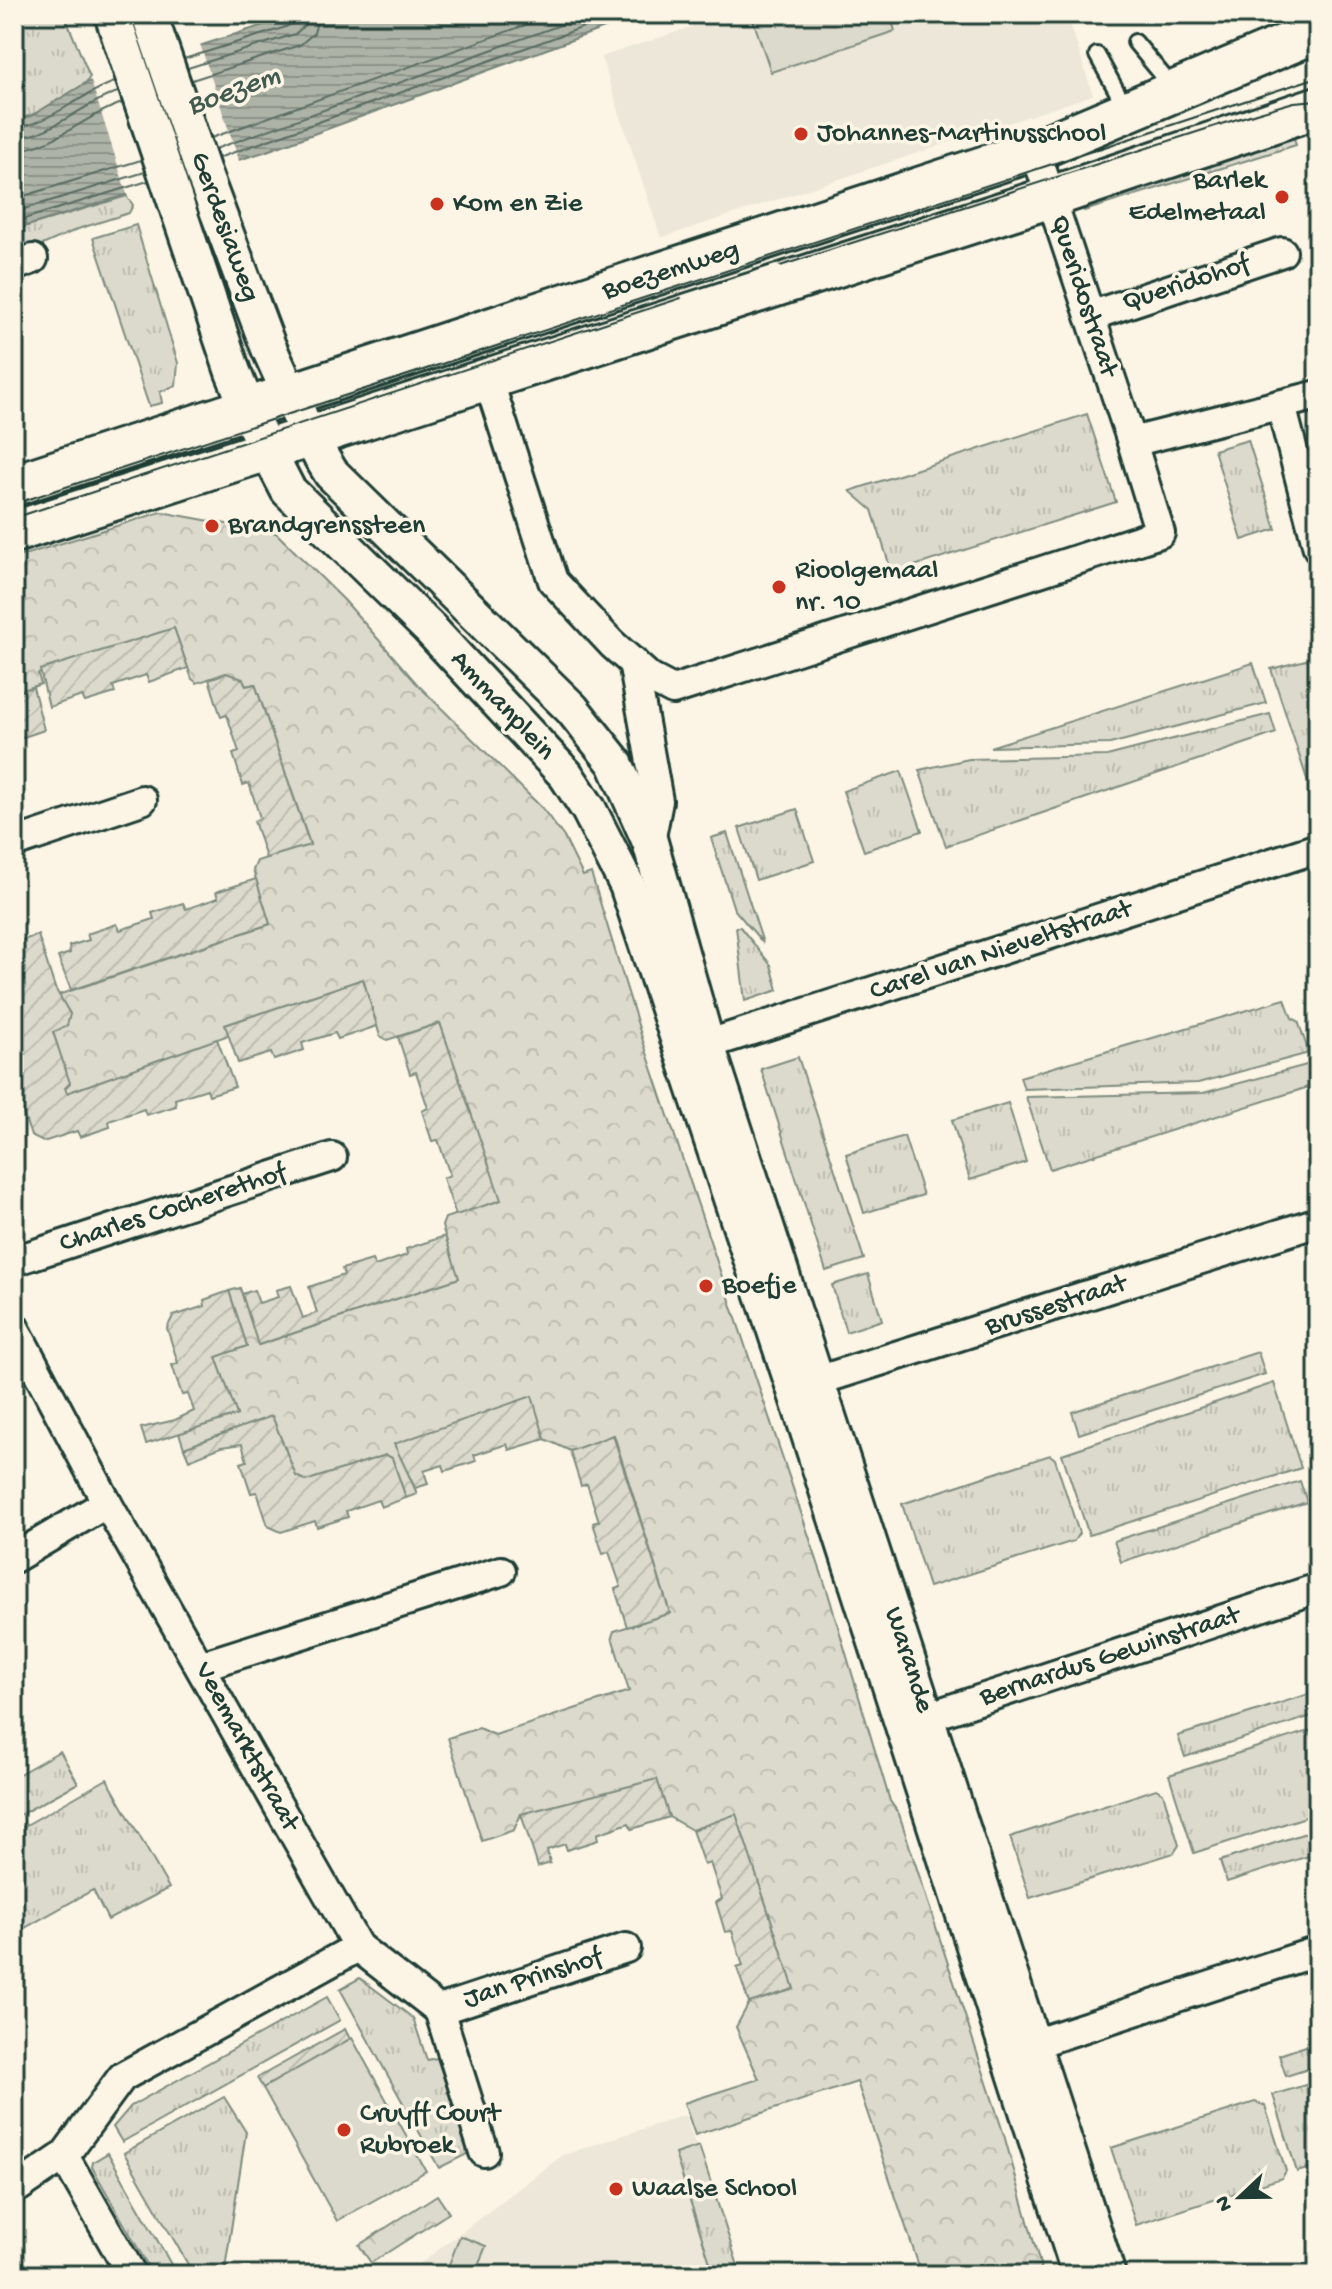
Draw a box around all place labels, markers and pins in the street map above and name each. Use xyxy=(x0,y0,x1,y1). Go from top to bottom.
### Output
place label: Johannes-Martinusschool xyxy=(817,118,1106,151)
marker: Johannes-Martinusschool xyxy=(792,125,810,143)
place label: Barlek Edelmetaal xyxy=(1129,165,1269,230)
place label: Kom en Zie xyxy=(453,188,583,221)
marker: Barlek Edelmetaal xyxy=(1273,188,1291,206)
marker: Kom en Zie xyxy=(428,195,446,213)
place label: Brandgrenssteen xyxy=(227,510,426,543)
marker: Brandgrenssteen xyxy=(203,517,221,535)
place label: Rioolgemaal nr. 10 xyxy=(795,555,939,620)
marker: Rioolgemaal nr. 10 xyxy=(770,578,788,596)
place label: Boefje xyxy=(721,1270,797,1303)
marker: Boefje xyxy=(697,1277,715,1295)
place label: Cruyff Court Rubroek xyxy=(360,2098,503,2163)
marker: Cruyff Court Rubroek xyxy=(335,2121,353,2139)
place label: Waalse School xyxy=(632,2173,797,2206)
marker: Waalse School xyxy=(607,2180,625,2198)

